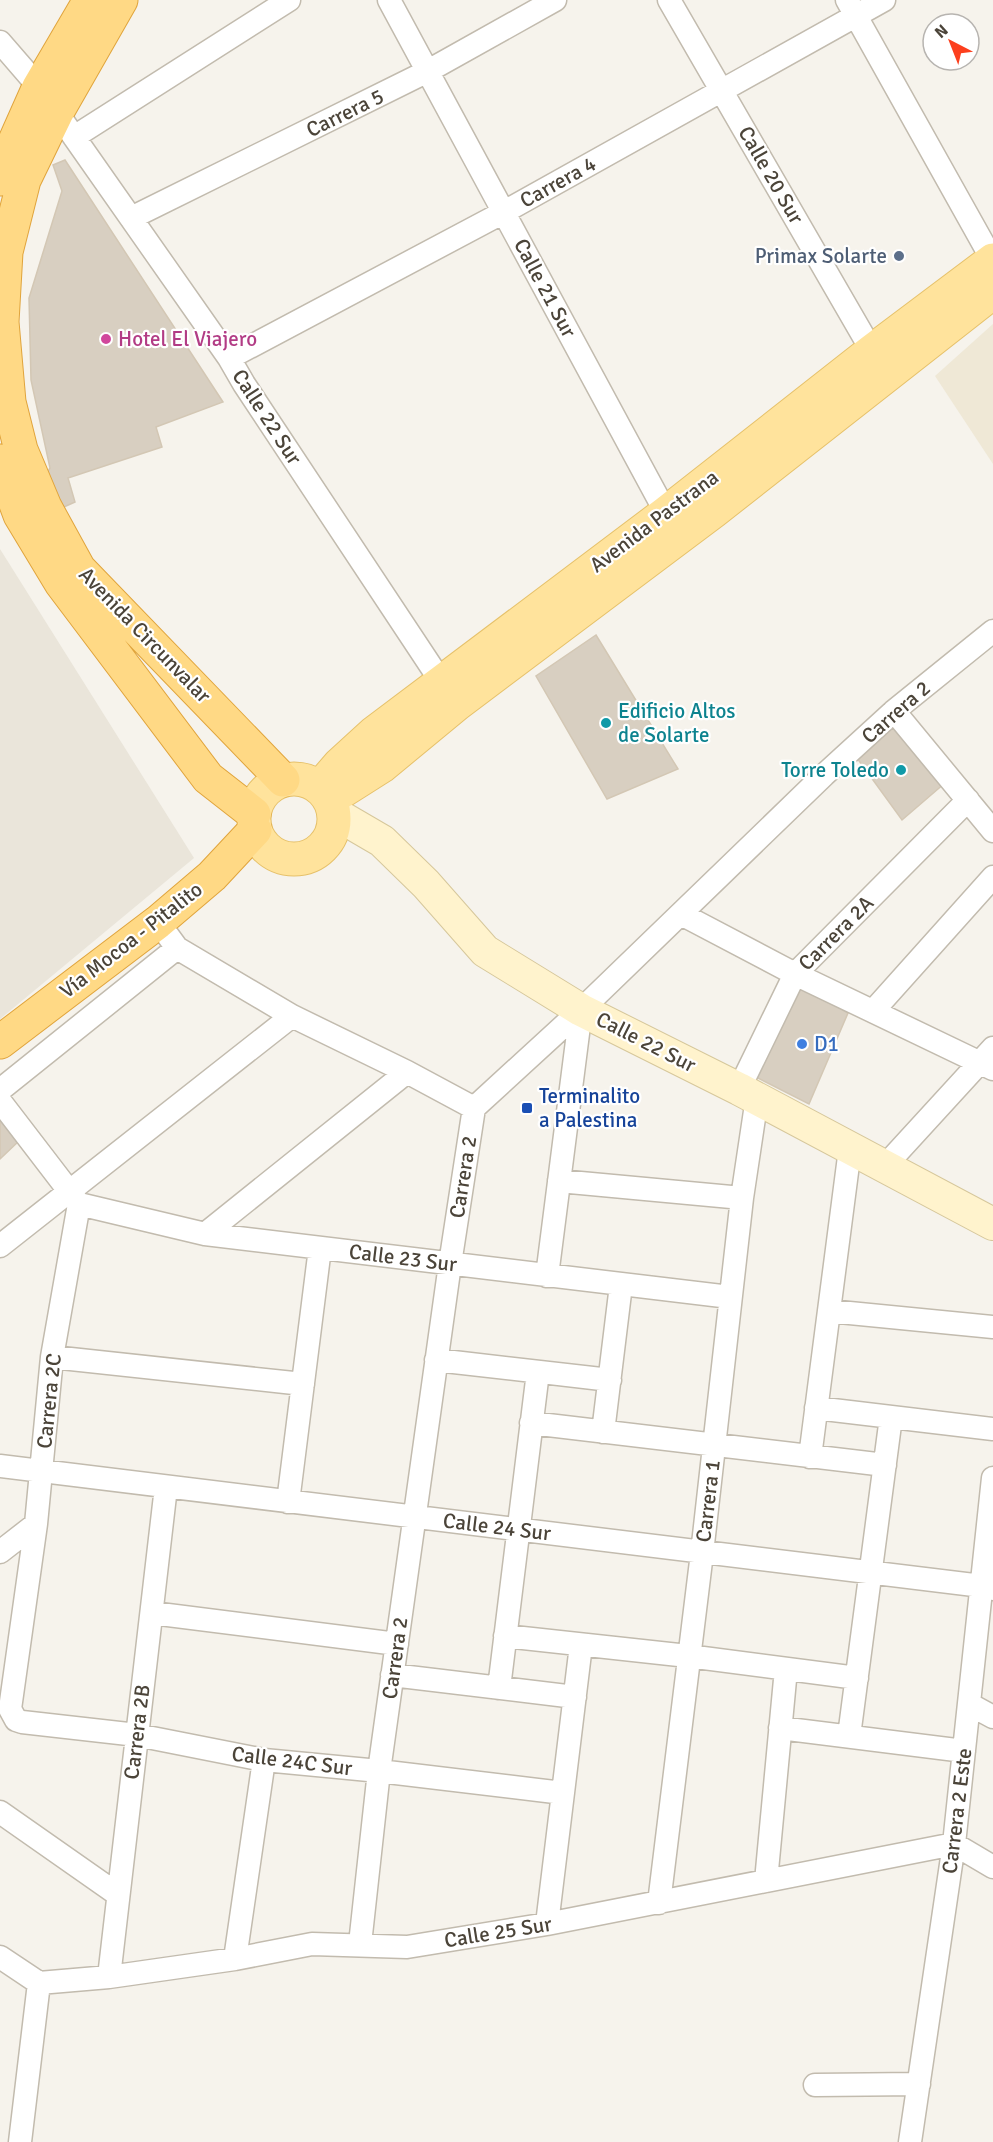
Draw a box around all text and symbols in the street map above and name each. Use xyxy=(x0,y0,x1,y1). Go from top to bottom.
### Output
north arrow xyxy=(921,12,981,72)
text: N xyxy=(931,20,952,43)
street label: Carrera 5 xyxy=(302,83,388,143)
street label: Calle 20 Sur xyxy=(733,122,809,229)
street label: Carrera 4 xyxy=(515,151,601,213)
street label: Calle 21 Sur xyxy=(508,234,582,342)
place label: Primax Solarte xyxy=(755,243,887,269)
marker: Primax Solarte xyxy=(892,249,906,263)
place label: Hotel El Viajero xyxy=(118,326,257,352)
marker: Hotel El Viajero xyxy=(99,332,113,346)
street label: Calle 22 Sur xyxy=(227,364,308,470)
street label: Avenida Pastrana xyxy=(584,464,724,578)
street label: Avenida Circunvalar xyxy=(74,562,217,709)
street label: Carrera 2 xyxy=(856,675,936,749)
place label: Edificio Altos de Solarte xyxy=(618,698,736,748)
marker: Edificio Altos de Solarte xyxy=(599,716,613,730)
place label: Torre Toledo xyxy=(781,757,889,783)
marker: Torre Toledo xyxy=(894,763,908,777)
street label: Vía Mocoa - Pitalito xyxy=(54,876,208,1004)
street label: Carrera 2A xyxy=(793,890,879,976)
street label: Calle 22 Sur xyxy=(592,1006,700,1078)
place label: D1 xyxy=(814,1031,839,1057)
marker: D1 xyxy=(795,1037,809,1051)
place label: Terminalito a Palestina xyxy=(539,1083,640,1133)
marker: Terminalito a Palestina xyxy=(520,1101,534,1115)
street label: Carrera 2 xyxy=(444,1134,482,1220)
street label: Calle 23 Sur xyxy=(348,1238,459,1278)
street label: Carrera 2C xyxy=(31,1352,67,1450)
street label: Carrera 1 xyxy=(690,1458,726,1544)
street label: Calle 24 Sur xyxy=(442,1507,553,1547)
street label: Carrera 2 xyxy=(376,1615,414,1701)
street label: Carrera 2B xyxy=(118,1683,156,1781)
street label: Calle 24C Sur xyxy=(230,1741,354,1781)
street label: Carrera 2 Este xyxy=(936,1747,978,1875)
street label: Calle 25 Sur xyxy=(442,1911,554,1953)

